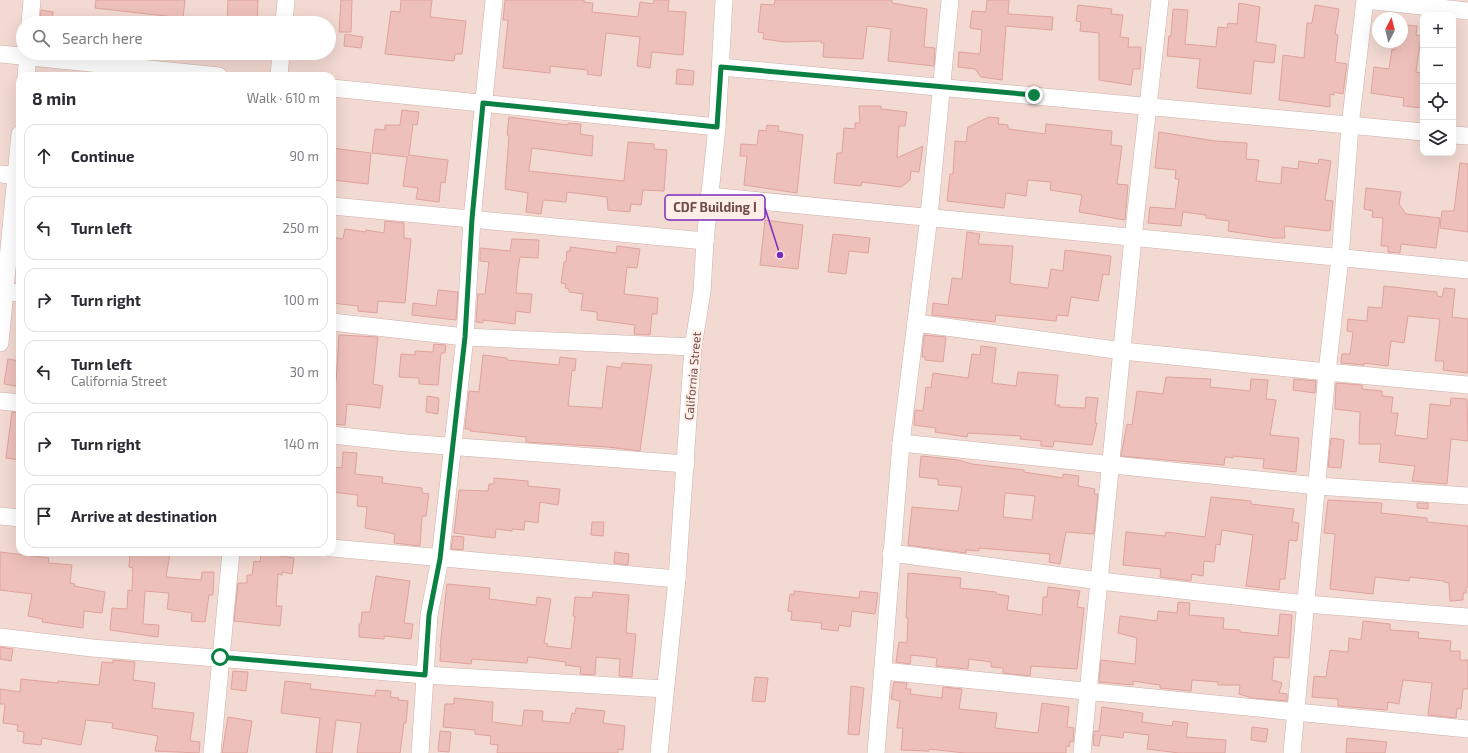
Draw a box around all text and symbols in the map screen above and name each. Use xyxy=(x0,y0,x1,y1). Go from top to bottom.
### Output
north arrow xyxy=(1372,12,1408,48)
map controls xyxy=(1420,12,1456,156)
button: + xyxy=(1420,12,1456,48)
search box xyxy=(16,16,336,60)
icon: search xyxy=(30,27,52,49)
text: Search here xyxy=(62,29,143,47)
button: − xyxy=(1420,48,1456,84)
button: locate xyxy=(1420,84,1456,120)
route end xyxy=(1025,86,1043,104)
text: 8 min xyxy=(32,88,76,108)
text: Walk · 610 m xyxy=(247,90,320,106)
button: layers xyxy=(1420,120,1456,156)
icon: ahead xyxy=(33,145,55,167)
text: Continue xyxy=(71,147,134,165)
text: 90 m xyxy=(289,148,319,164)
callout: CDF Building I xyxy=(665,195,765,220)
text: CDF Building I xyxy=(673,199,757,215)
icon: left xyxy=(33,217,55,239)
text: Turn left xyxy=(71,219,132,237)
text: 250 m xyxy=(283,220,319,236)
icon: right xyxy=(33,289,55,311)
text: Turn right xyxy=(71,291,141,309)
text: 100 m xyxy=(284,292,319,308)
street label: California Street xyxy=(681,331,703,421)
text: Turn left xyxy=(71,355,132,373)
icon: left xyxy=(33,361,55,383)
text: 30 m xyxy=(290,364,319,380)
text: California Street xyxy=(71,373,167,389)
icon: right xyxy=(33,433,55,455)
text: Turn right xyxy=(71,435,141,453)
text: 140 m xyxy=(284,436,319,452)
icon: arrive xyxy=(33,505,55,527)
text: Arrive at destination xyxy=(71,507,217,525)
route start xyxy=(211,648,229,666)

